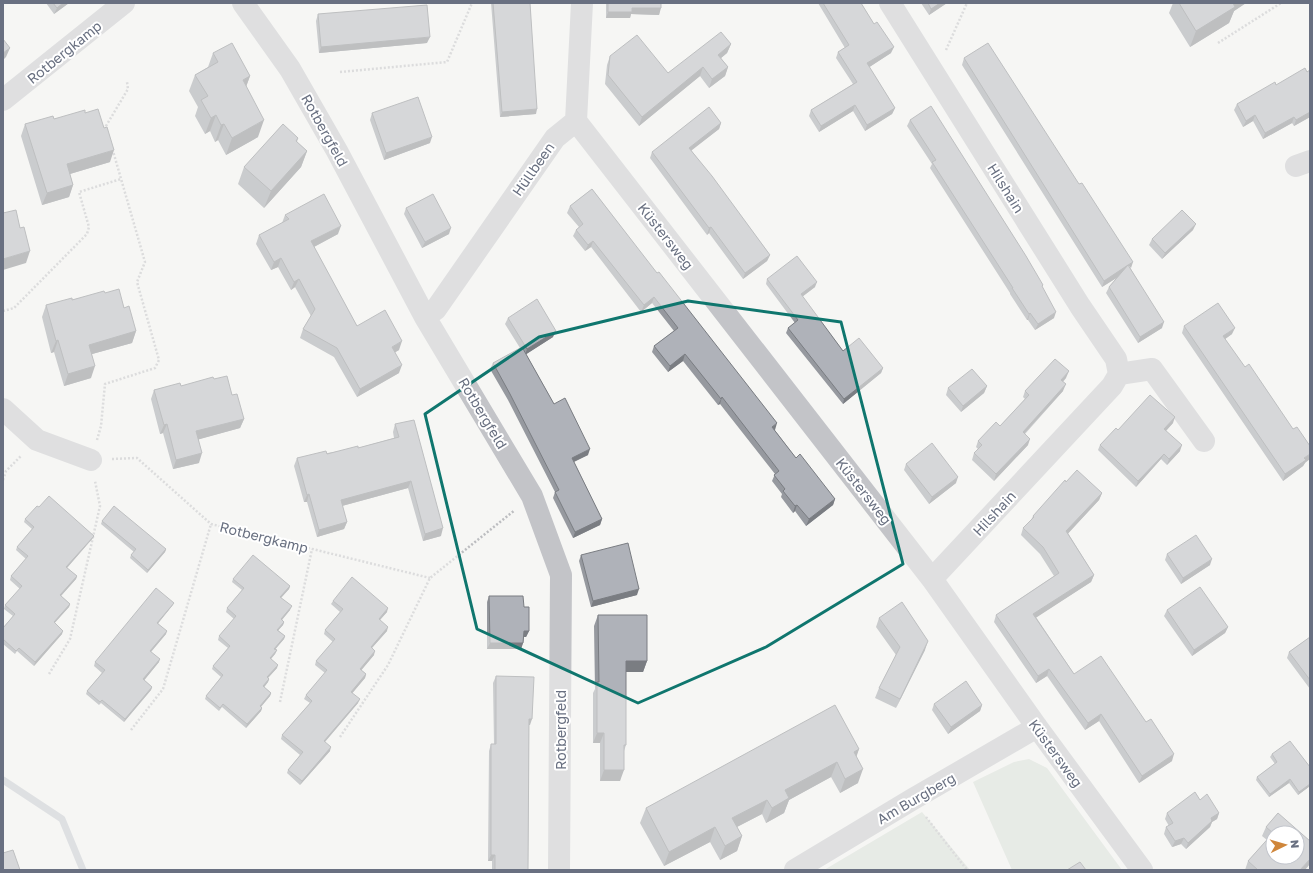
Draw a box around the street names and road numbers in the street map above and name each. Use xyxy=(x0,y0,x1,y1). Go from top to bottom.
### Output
street label: Rotbergkamp xyxy=(23,17,105,87)
street label: Rotbergfeld xyxy=(298,91,352,169)
street label: Hüllbeen xyxy=(508,139,558,199)
street label: Hilshain xyxy=(984,160,1028,216)
street label: Küstersweg xyxy=(635,199,697,273)
street label: Rotbergfeld xyxy=(455,374,511,452)
street label: Küstersweg xyxy=(833,454,895,528)
street label: Hilshain xyxy=(969,487,1019,539)
street label: Rotbergkamp xyxy=(218,518,310,556)
street label: Rotbergfeld xyxy=(552,690,569,770)
street label: Küstersweg xyxy=(1026,716,1086,790)
street label: Am Burgberg xyxy=(874,769,958,827)

